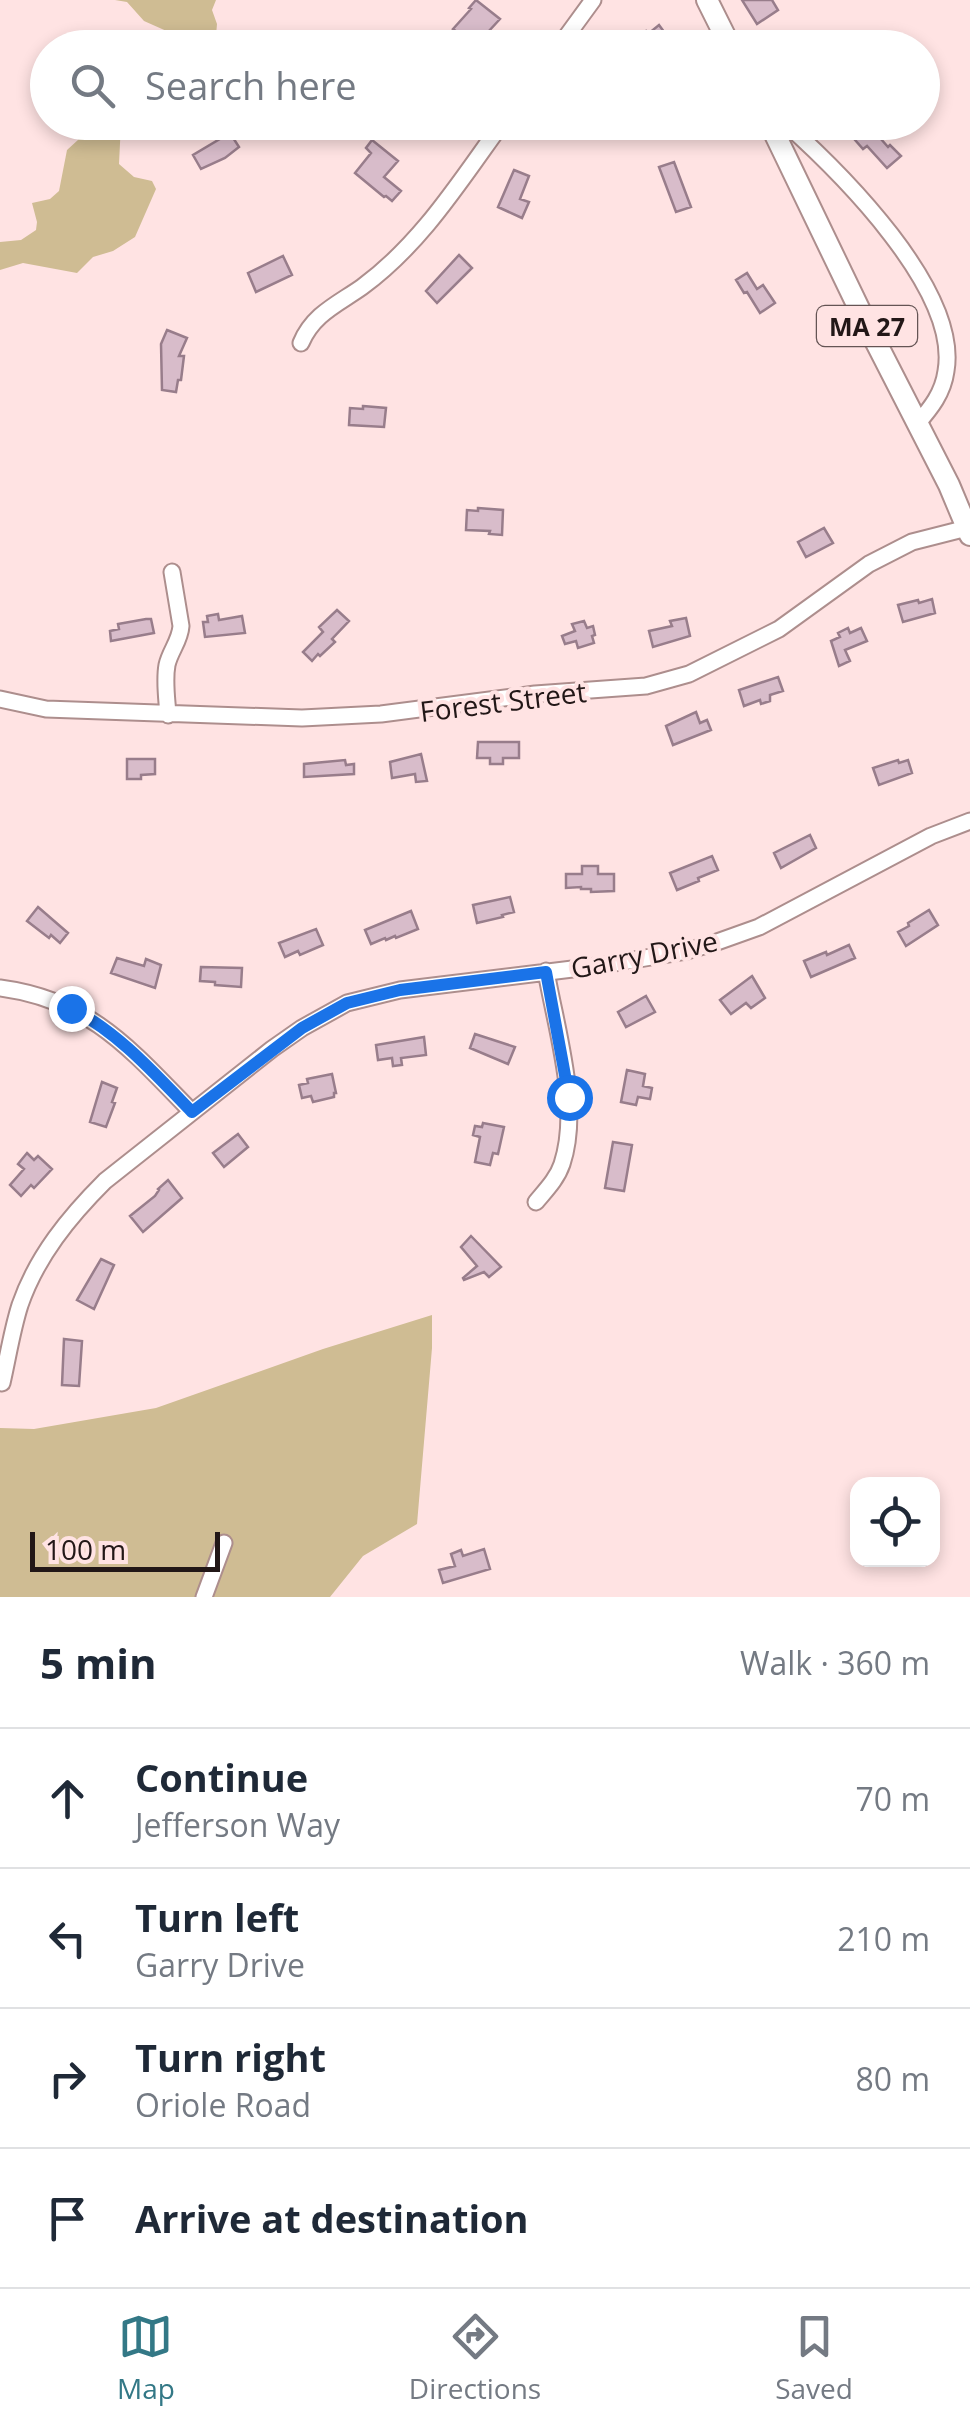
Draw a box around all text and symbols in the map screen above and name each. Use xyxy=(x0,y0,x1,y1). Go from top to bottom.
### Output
search box xyxy=(30,30,940,140)
icon: search xyxy=(65,58,120,113)
text: Search here xyxy=(145,59,357,111)
road number: MA 27 xyxy=(817,306,917,346)
street label: Forest Street xyxy=(418,672,588,730)
street label: Garry Drive xyxy=(567,921,721,987)
route end xyxy=(49,986,95,1032)
route start xyxy=(547,1075,593,1121)
map controls xyxy=(850,1477,940,1567)
button: locate xyxy=(850,1477,940,1567)
scale bar xyxy=(30,1527,220,1572)
text: 100 m xyxy=(45,1530,126,1568)
text: 5 min xyxy=(40,1634,157,1691)
text: Walk · 360 m xyxy=(740,1641,930,1684)
text: Continue xyxy=(135,1751,308,1803)
icon: ahead xyxy=(40,1771,95,1826)
text: 70 m xyxy=(855,1777,930,1820)
text: Jefferson Way xyxy=(135,1803,340,1846)
text: Turn left xyxy=(135,1891,299,1943)
icon: left xyxy=(40,1911,95,1966)
text: 210 m xyxy=(837,1917,930,1960)
text: Garry Drive xyxy=(135,1943,305,1986)
text: Turn right xyxy=(135,2031,326,2083)
icon: right xyxy=(40,2051,95,2106)
text: 80 m xyxy=(855,2057,930,2100)
text: Oriole Road xyxy=(135,2083,311,2126)
icon: arrive xyxy=(40,2191,95,2246)
text: Arrive at destination xyxy=(135,2192,529,2244)
tab: Map xyxy=(117,2309,175,2407)
tab: Directions xyxy=(409,2309,541,2407)
tab: Saved xyxy=(775,2309,853,2407)

